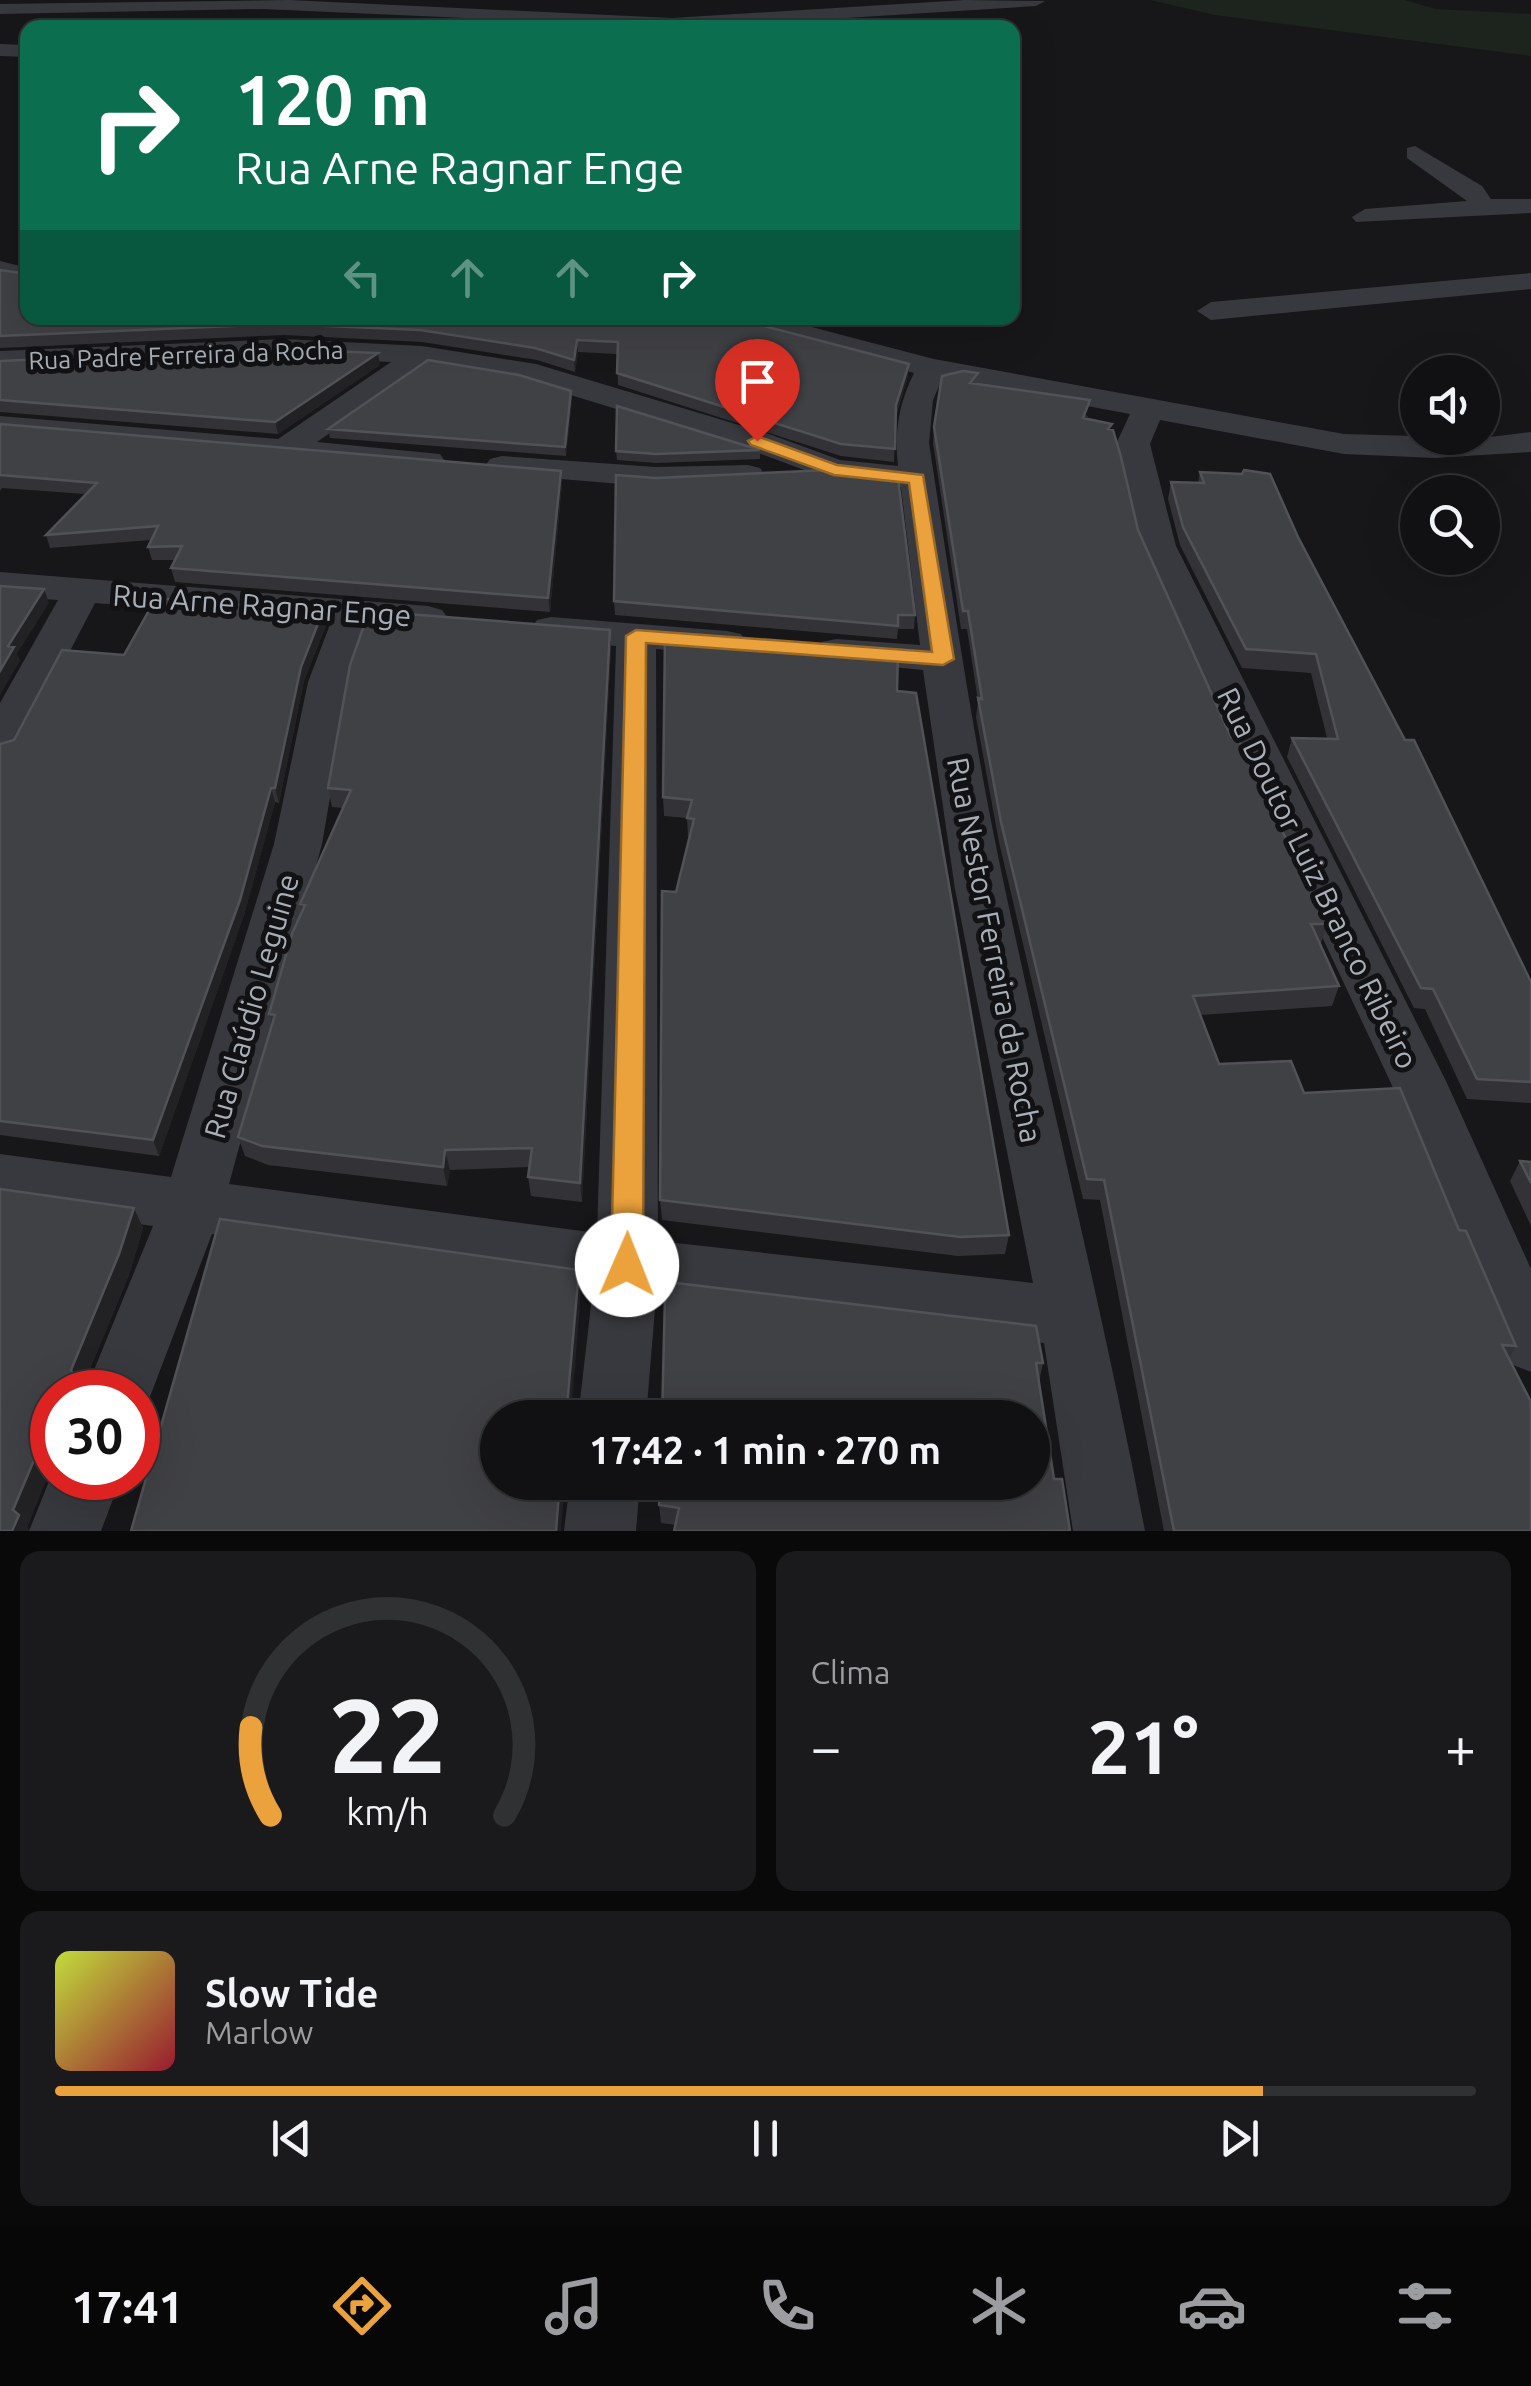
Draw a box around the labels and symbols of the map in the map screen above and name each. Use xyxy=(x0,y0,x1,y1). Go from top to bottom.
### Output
street label: Rua Padre Ferreira da Rocha xyxy=(28,336,344,374)
pin xyxy=(715,339,800,442)
street label: Rua Arne Ragnar Enge xyxy=(111,578,413,632)
street label: Rua Doutor Luiz Branco Ribeiro xyxy=(1211,682,1425,1074)
street label: Rua Nestor Ferreira da Rocha xyxy=(941,755,1049,1145)
street label: Rua Claúdio Leguine xyxy=(197,870,305,1142)
position arrow xyxy=(575,1213,679,1317)
speed limit sign: 30 xyxy=(30,1370,160,1500)

